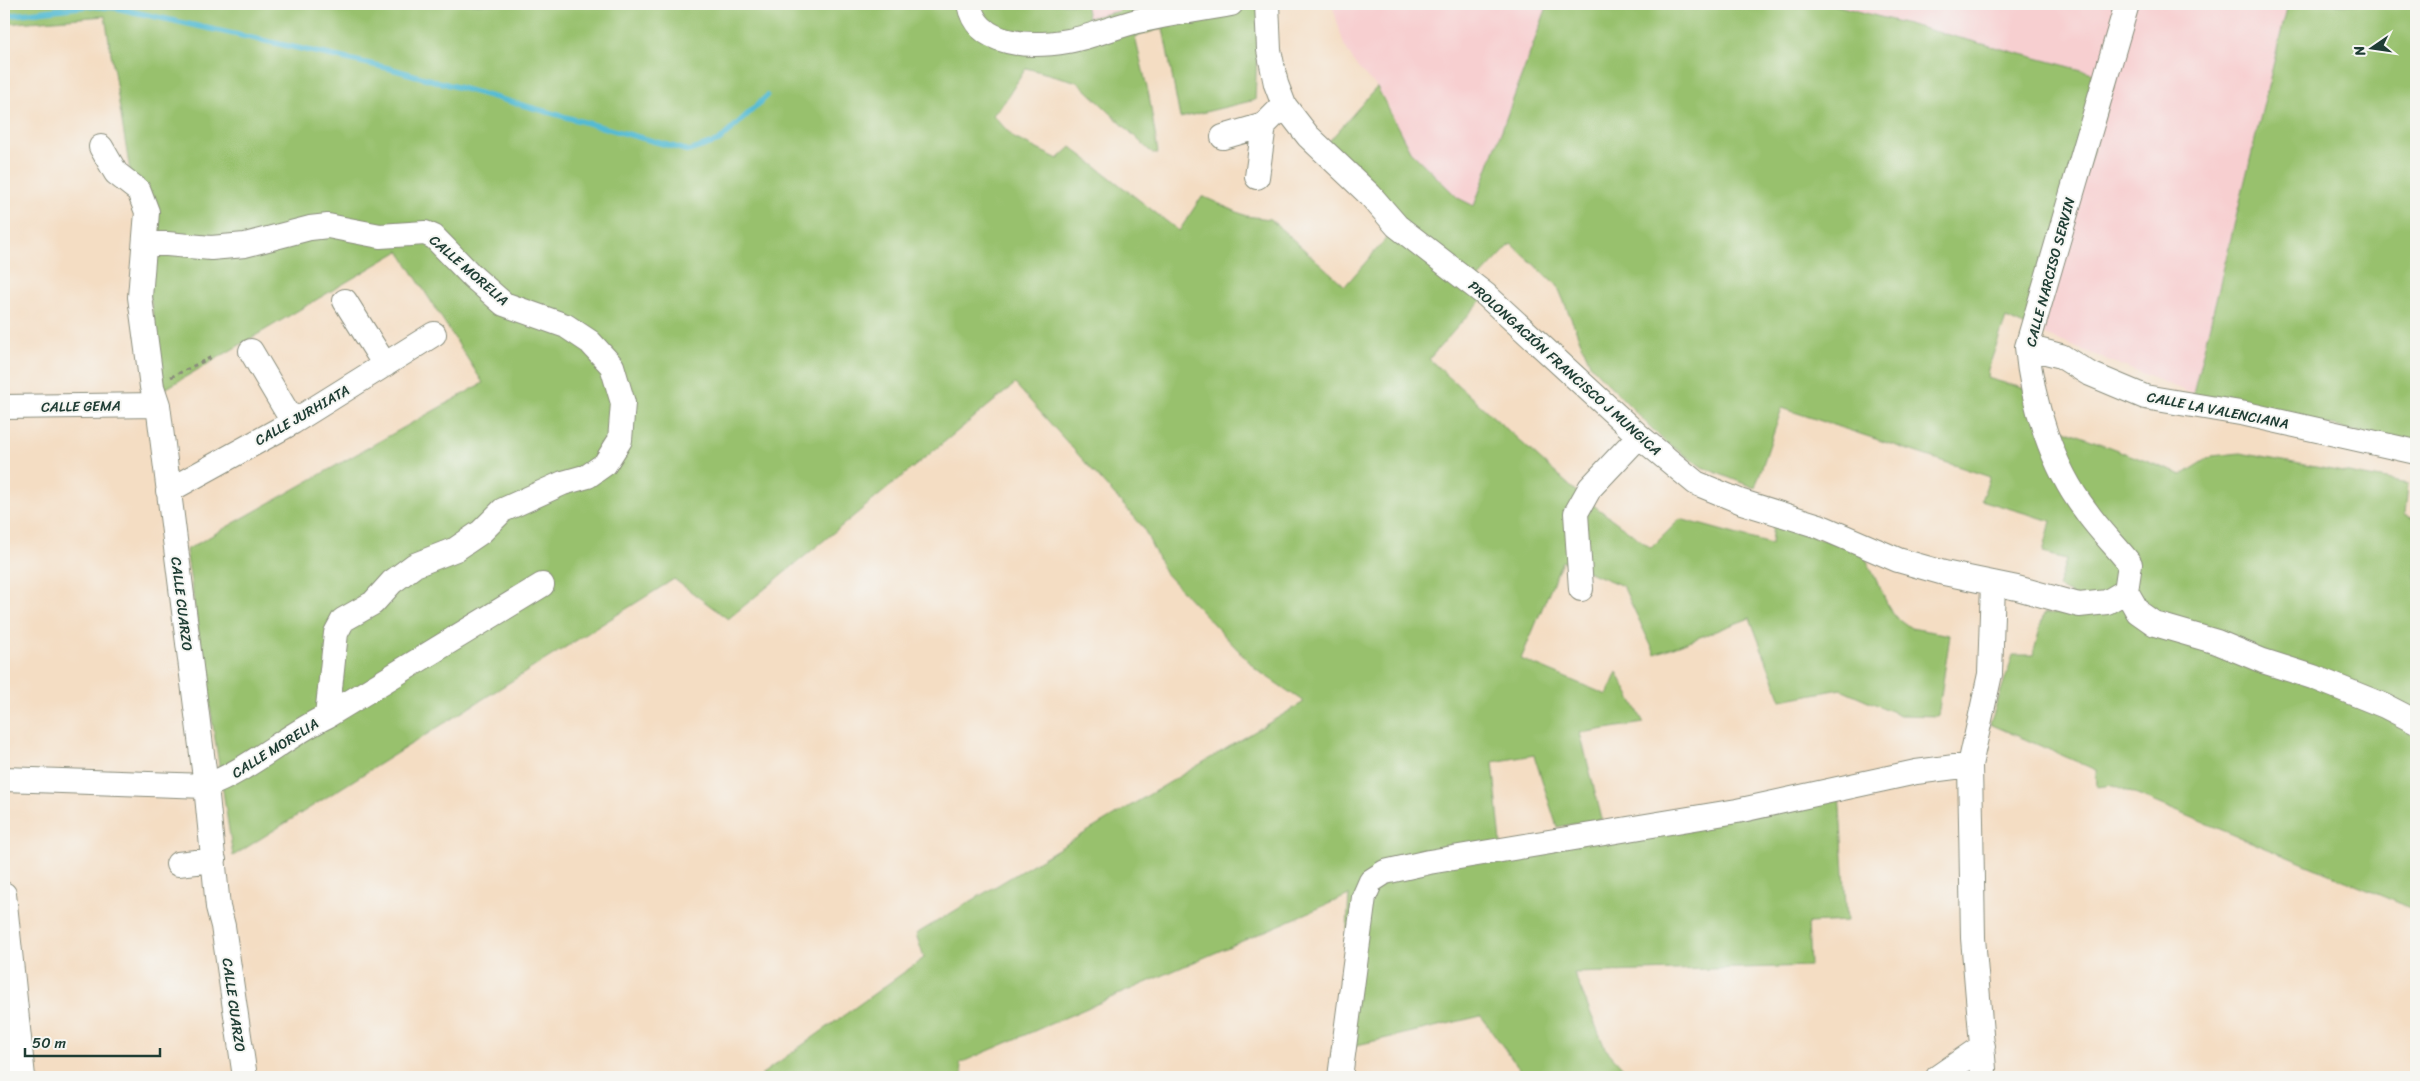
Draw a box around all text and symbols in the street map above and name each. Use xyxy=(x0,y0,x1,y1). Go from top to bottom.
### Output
north arrow xyxy=(2348,22,2398,72)
text: N xyxy=(2346,43,2373,59)
street label: CALLE NARCISO SERVIN xyxy=(2019,195,2082,350)
street label: CALLE MORELIA xyxy=(423,228,514,312)
street label: PROLONGACIÓN FRANCISCO J MUNGICA xyxy=(1462,274,1667,462)
street label: CALLE JURHIATA xyxy=(250,378,354,453)
street label: CALLE LA VALENCIANA xyxy=(2145,384,2291,437)
street label: CALLE GEMA xyxy=(41,393,121,420)
street label: CALLE CUARZO xyxy=(163,556,200,653)
street label: CALLE MORELIA xyxy=(227,712,324,785)
street label: CALLE CUARZO xyxy=(215,956,252,1054)
scale bar xyxy=(25,1026,160,1058)
text: 50 m xyxy=(32,1030,67,1056)

